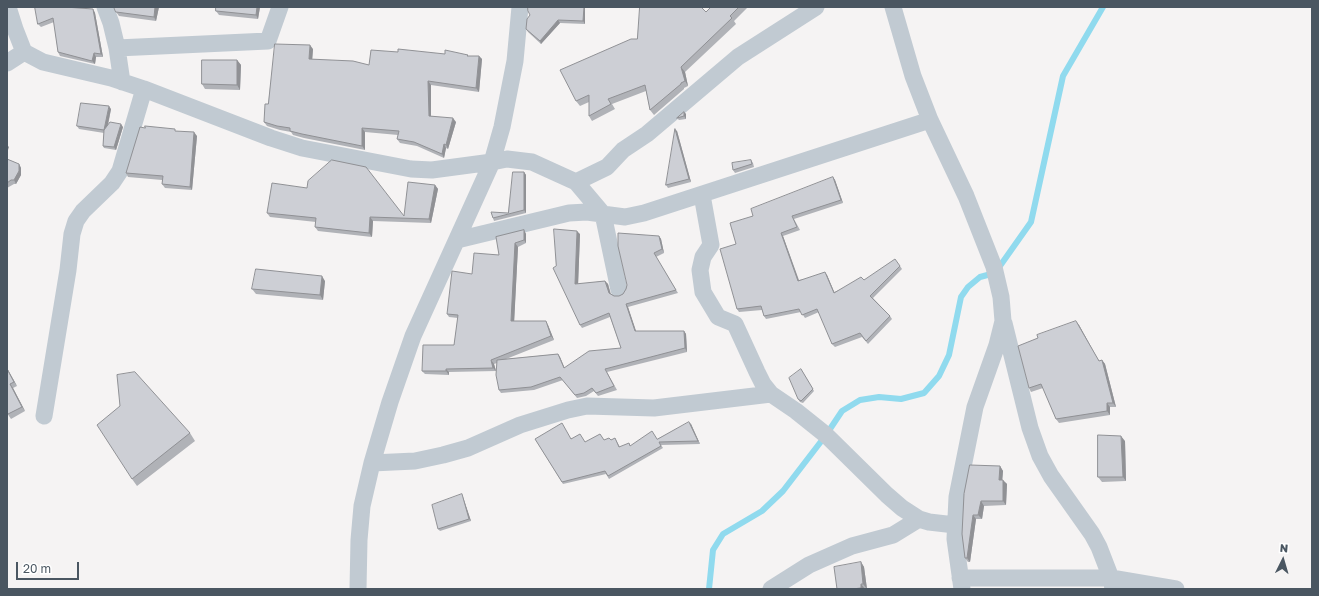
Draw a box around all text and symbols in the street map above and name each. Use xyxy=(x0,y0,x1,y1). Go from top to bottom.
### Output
north arrow xyxy=(1263,540,1303,580)
text: N xyxy=(1279,541,1289,554)
scale bar xyxy=(18,554,81,580)
text: 20 m xyxy=(23,561,51,576)

